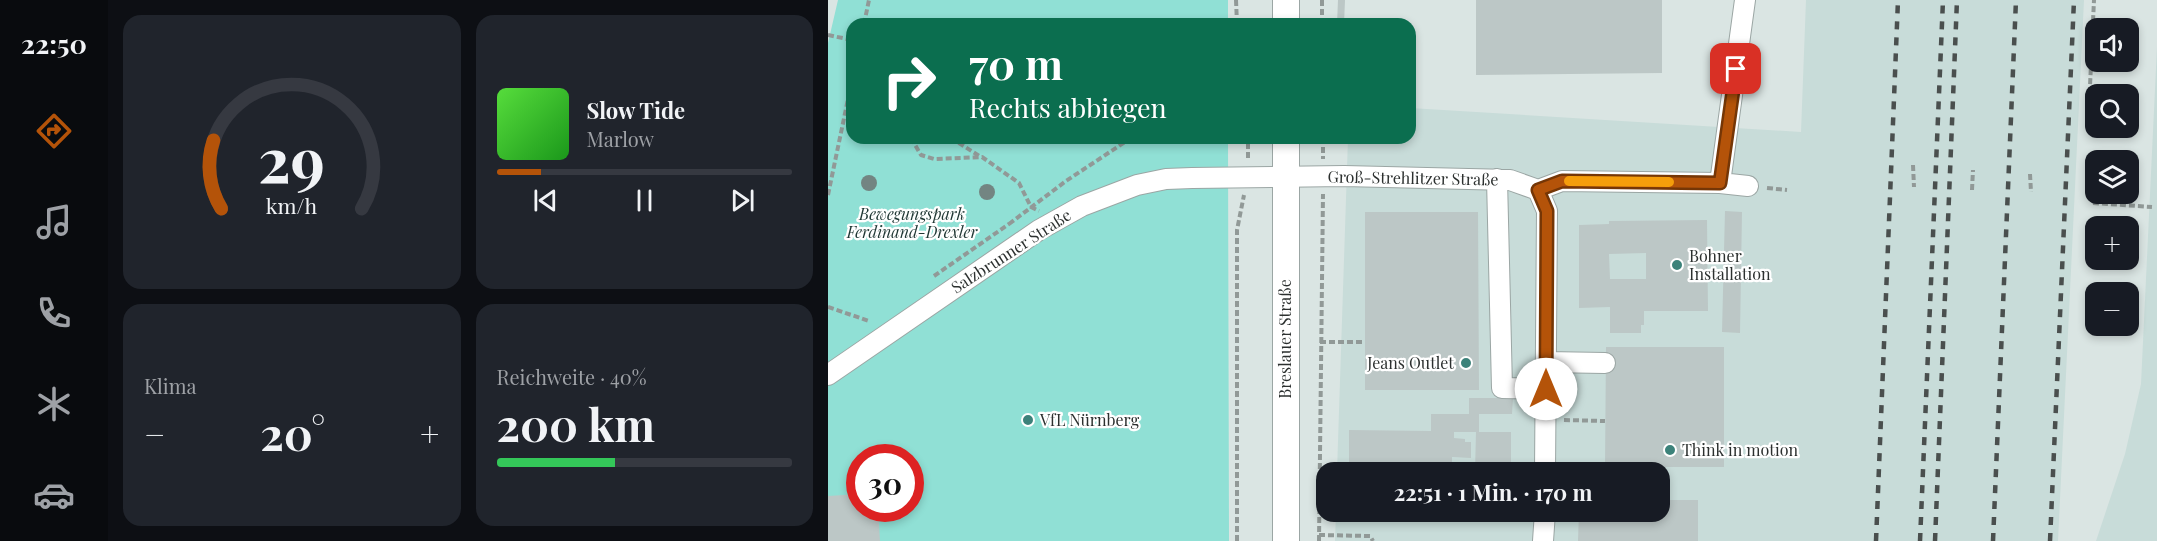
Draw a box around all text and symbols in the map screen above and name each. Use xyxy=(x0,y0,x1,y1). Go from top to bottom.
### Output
map controls xyxy=(2085,18,2139,336)
button: sound xyxy=(2085,18,2139,72)
text: 22:50 xyxy=(21,25,87,61)
text: 70 m xyxy=(969,35,1063,91)
icon: right xyxy=(870,42,948,120)
pin xyxy=(1710,43,1761,94)
icon: arrive xyxy=(1719,52,1752,85)
button: search xyxy=(2085,84,2139,138)
text: Rechts abbiegen xyxy=(969,89,1167,125)
text: Slow Tide xyxy=(587,95,685,125)
icon: directions xyxy=(33,110,75,152)
text: 29 xyxy=(258,115,325,199)
text: Marlow xyxy=(587,125,654,152)
button: layers xyxy=(2085,150,2139,204)
street label: Groß-Strehlitzer Straße xyxy=(1327,166,1499,189)
icon: previous xyxy=(529,184,562,217)
icon: pause xyxy=(628,184,661,217)
icon: next xyxy=(726,184,759,217)
text: km/h xyxy=(266,192,318,220)
icon: music xyxy=(33,201,75,243)
park label: Bewegungspark Ferdinand-Drexler xyxy=(846,203,978,242)
street label: Salzbrunner Straße xyxy=(947,204,1075,297)
button: + xyxy=(2085,216,2139,270)
place label: Bohner Installation xyxy=(1689,245,1771,284)
marker: Bohner Installation xyxy=(1670,258,1684,272)
street label: Breslauer Straße xyxy=(1274,279,1295,399)
button: − xyxy=(2085,282,2139,336)
icon: phone xyxy=(33,292,75,334)
place label: Jeans Outlet xyxy=(1366,352,1454,373)
marker: Jeans Outlet xyxy=(1459,356,1473,370)
position arrow xyxy=(1514,357,1578,421)
text: Reichweite · 40% xyxy=(497,363,647,390)
text: Klima xyxy=(144,372,196,399)
icon: climate xyxy=(33,383,75,425)
text: 200 km xyxy=(497,393,655,453)
text: 20° xyxy=(260,402,325,462)
place label: VfL Nürnberg xyxy=(1039,409,1140,430)
text: − xyxy=(144,411,165,455)
text: + xyxy=(420,411,439,455)
marker: VfL Nürnberg xyxy=(1021,413,1035,427)
place label: Think in motion xyxy=(1682,439,1798,460)
marker: Think in motion xyxy=(1663,443,1677,457)
speed limit sign: 30 xyxy=(846,444,924,522)
icon: car xyxy=(33,474,75,516)
text: 22:51 · 1 Min. · 170 m xyxy=(1394,477,1592,507)

